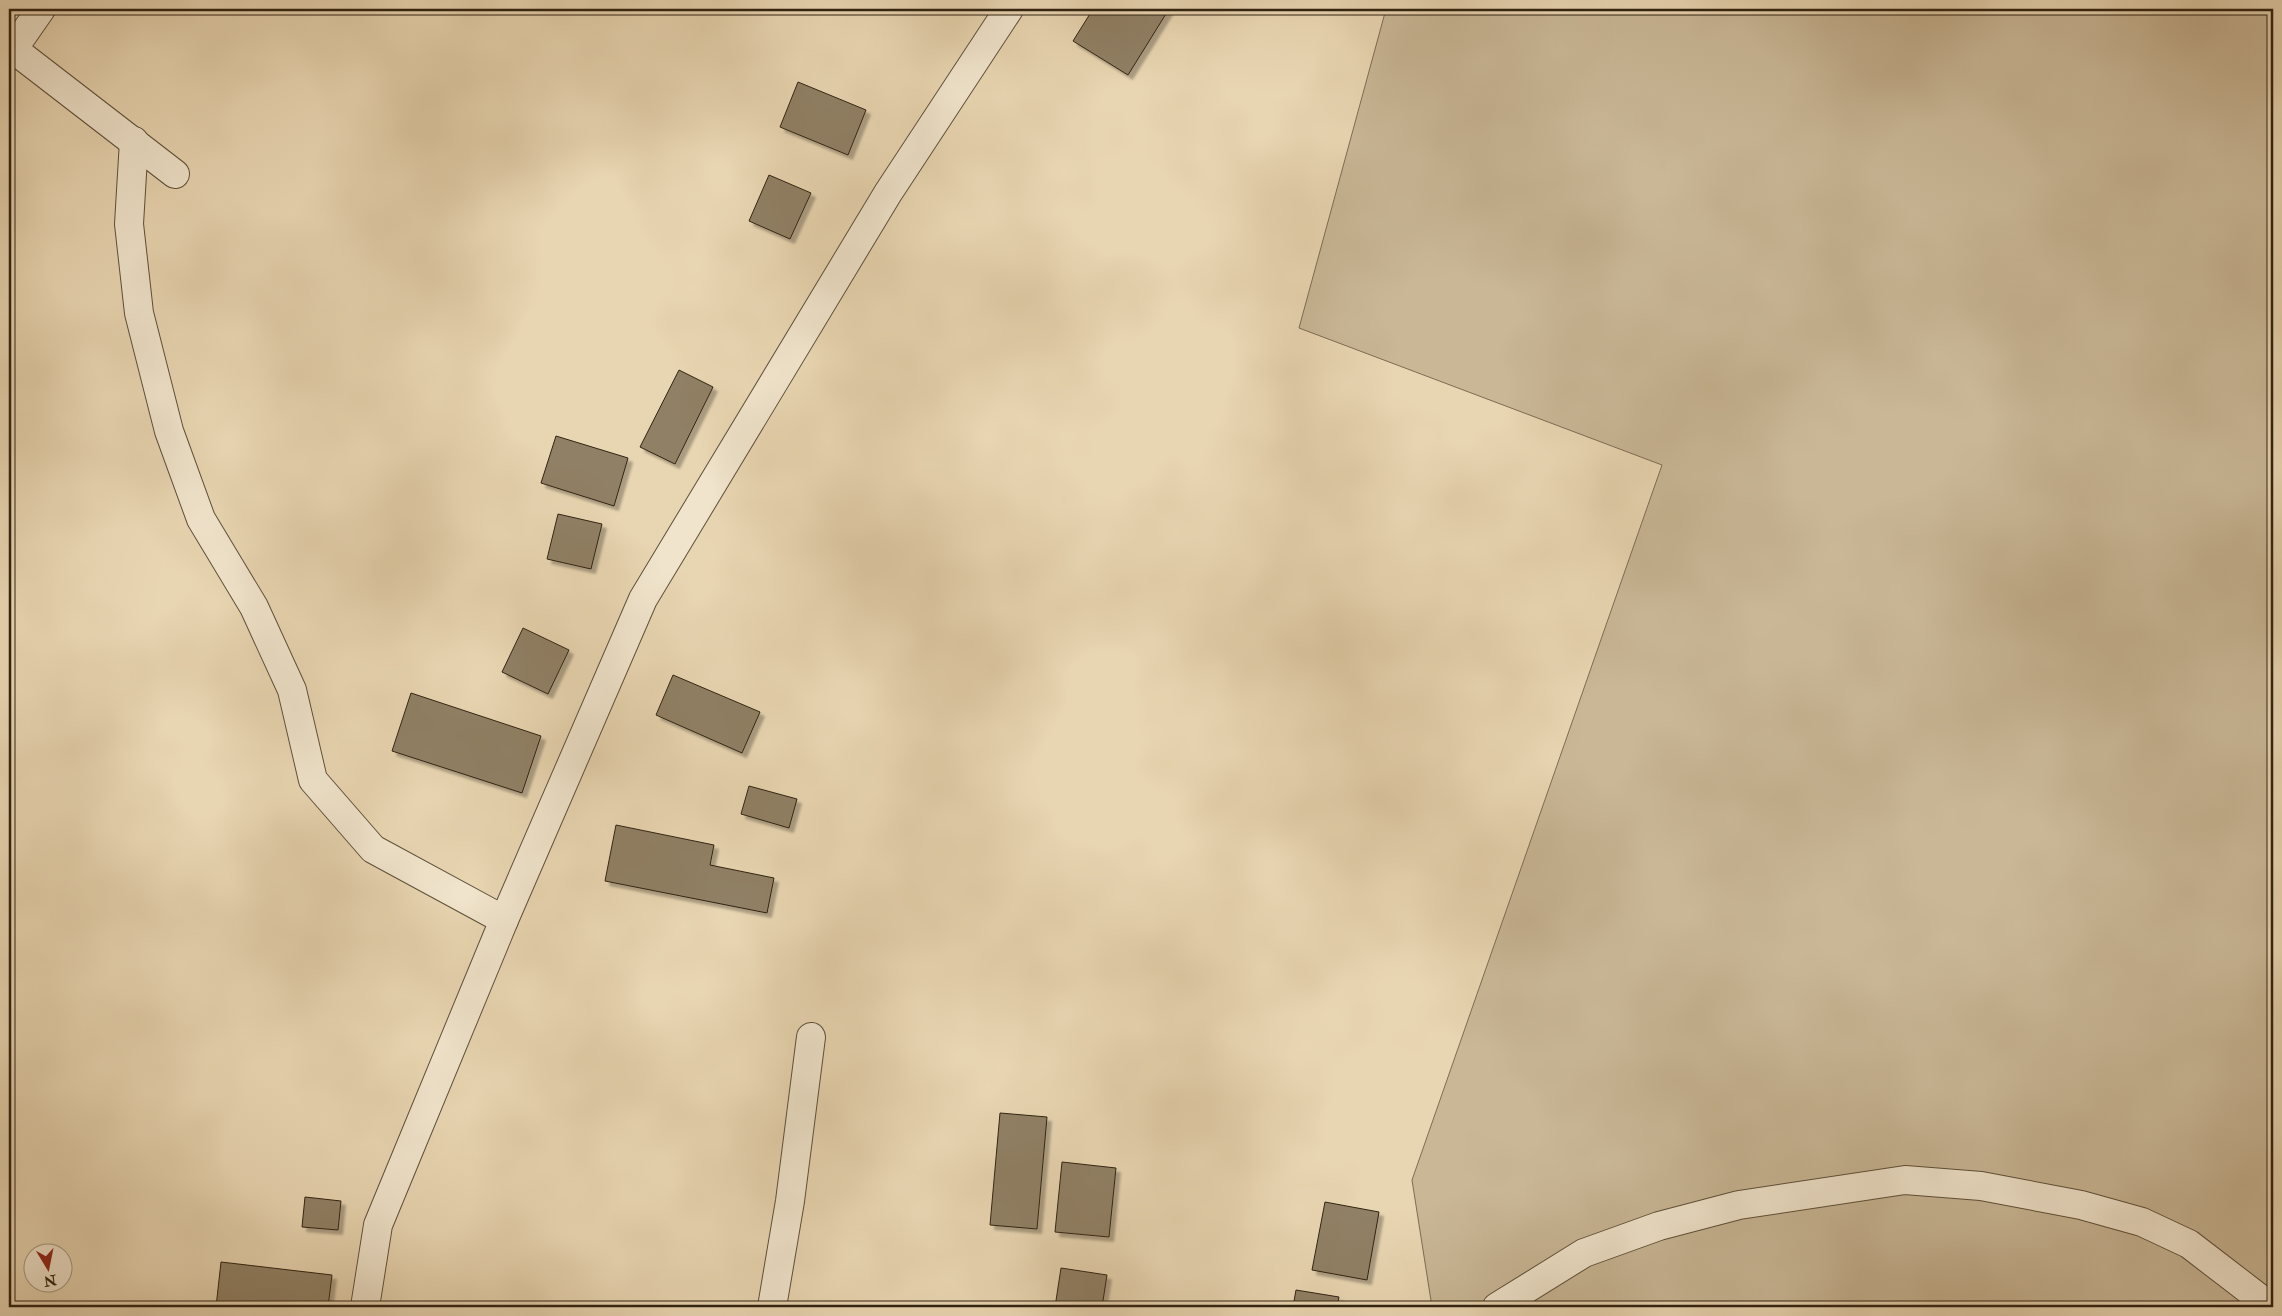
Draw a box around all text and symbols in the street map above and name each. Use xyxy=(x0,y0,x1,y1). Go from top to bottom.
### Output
north arrow xyxy=(22,1244,72,1294)
text: N xyxy=(42,1271,59,1290)

